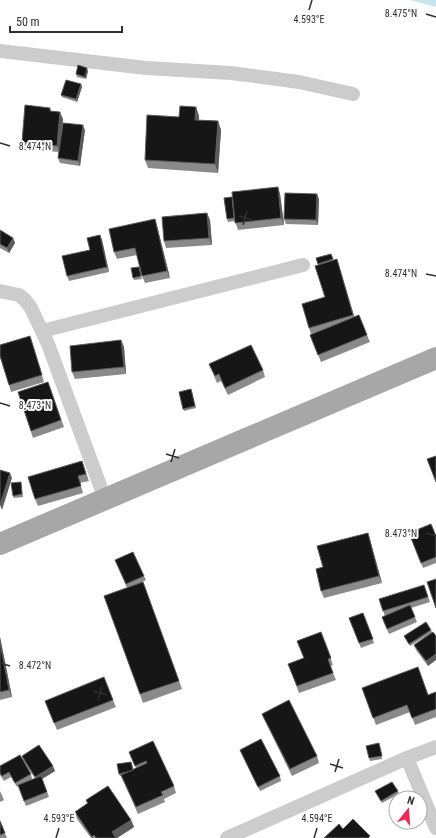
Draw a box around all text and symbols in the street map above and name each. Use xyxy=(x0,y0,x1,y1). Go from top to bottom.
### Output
scale bar xyxy=(10,8,122,34)
text: 8.475°N xyxy=(385,8,417,19)
text: 4.593°E xyxy=(293,14,325,25)
text: 50 m xyxy=(16,15,40,29)
text: 8.474°N xyxy=(19,141,51,152)
text: 8.474°N xyxy=(385,268,417,279)
text: 8.473°N xyxy=(19,400,51,411)
text: 8.473°N xyxy=(385,528,417,539)
text: 8.472°N xyxy=(19,660,51,671)
north arrow xyxy=(388,790,428,830)
text: N xyxy=(406,794,416,808)
text: 4.593°E xyxy=(43,813,75,824)
text: 4.594°E xyxy=(301,813,333,824)

